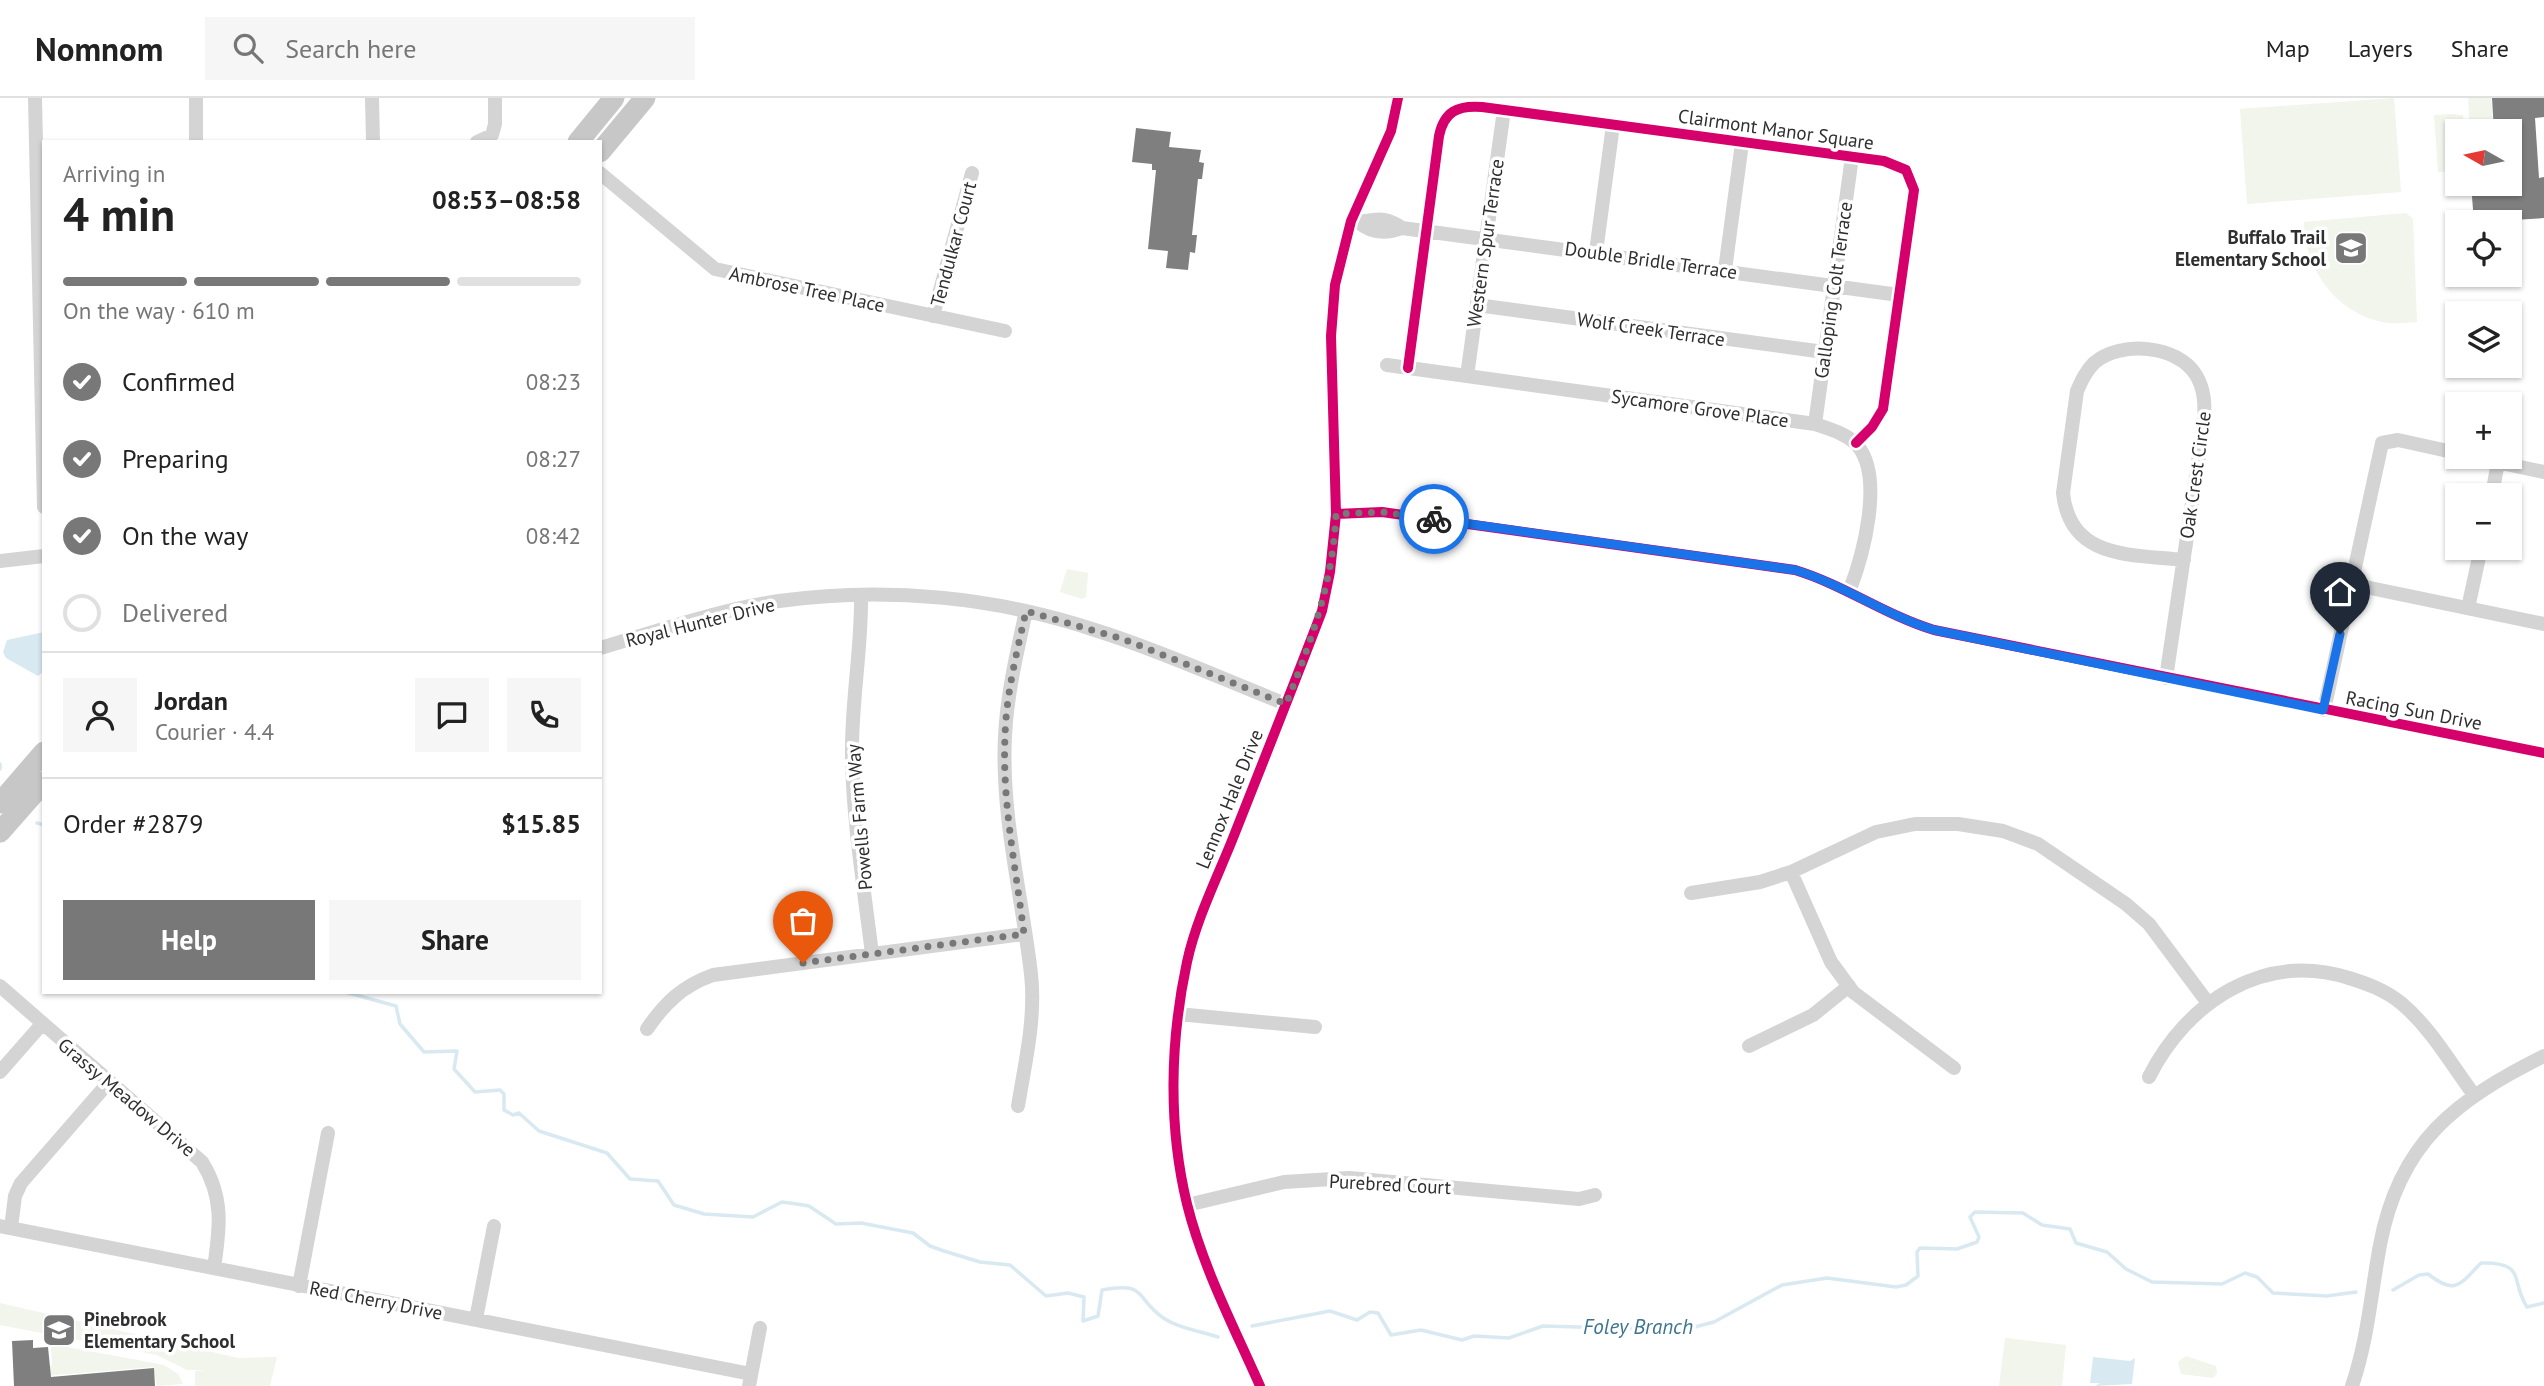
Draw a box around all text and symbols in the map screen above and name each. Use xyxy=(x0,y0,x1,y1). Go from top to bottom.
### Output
search box xyxy=(205,17,695,80)
text: Nomnom xyxy=(35,27,163,70)
icon: search xyxy=(229,29,267,67)
text: Search here xyxy=(285,32,416,65)
text: Map xyxy=(2266,33,2310,64)
text: Layers xyxy=(2348,33,2413,64)
text: Share xyxy=(2451,33,2509,64)
street label: Clairmont Manor Square xyxy=(1677,103,1875,155)
north arrow xyxy=(2445,119,2522,196)
map controls xyxy=(2445,119,2522,560)
street label: Western Spur Terrace xyxy=(1461,157,1509,329)
text: Arriving in xyxy=(63,159,165,188)
street label: Tendulkar Court xyxy=(925,178,981,309)
text: 08:53–08:58 xyxy=(432,183,581,216)
text: 4 min xyxy=(63,184,175,244)
street label: Galloping Colt Terrace xyxy=(1809,200,1857,380)
button: locate xyxy=(2445,210,2522,287)
place label: Buffalo Trail Elementary School xyxy=(2175,225,2326,271)
school or university icon: Buffalo Trail Elementary School xyxy=(2332,229,2370,267)
street label: Double Bridle Terrace xyxy=(1563,236,1739,284)
street label: Ambrose Tree Place xyxy=(727,261,887,317)
text: On the way · 610 m xyxy=(63,296,255,325)
button: layers xyxy=(2445,301,2522,378)
street label: Wolf Creek Terrace xyxy=(1576,307,1726,351)
icon: check xyxy=(63,363,101,401)
text: Confirmed xyxy=(122,365,235,398)
text: 08:23 xyxy=(526,367,581,396)
street label: Sycamore Grove Place xyxy=(1610,384,1790,432)
button: + xyxy=(2445,392,2522,469)
street label: Oak Crest Circle xyxy=(2174,410,2216,540)
icon: check xyxy=(63,440,101,478)
text: Preparing xyxy=(122,442,229,475)
text: 08:27 xyxy=(526,444,581,473)
button: − xyxy=(2445,483,2522,560)
courier xyxy=(1399,484,1469,554)
icon: bike xyxy=(1415,500,1453,538)
icon: check xyxy=(63,517,101,555)
text: On the way xyxy=(122,519,248,552)
text: 08:42 xyxy=(526,521,581,550)
pin xyxy=(2310,562,2370,634)
icon: home xyxy=(2321,573,2359,611)
street label: Royal Hunter Drive xyxy=(623,592,777,652)
text: Delivered xyxy=(122,596,228,629)
button: person xyxy=(63,678,137,752)
button: chat xyxy=(415,678,489,752)
button: phone xyxy=(507,678,581,752)
text: Jordan xyxy=(155,684,228,717)
street label: Racing Sun Drive xyxy=(2344,685,2484,735)
text: Courier · 4.4 xyxy=(155,717,274,746)
street label: Lennox Hale Drive xyxy=(1190,726,1268,872)
street label: Powells Farm Way xyxy=(841,743,877,891)
text: Order #2879 xyxy=(63,807,203,840)
text: $15.85 xyxy=(501,807,581,840)
pin xyxy=(773,891,833,963)
button: Help xyxy=(63,900,315,980)
button: Share xyxy=(329,900,581,980)
icon: bag xyxy=(784,902,822,940)
street label: Grassy Meadow Drive xyxy=(53,1032,201,1162)
street label: Purebred Court xyxy=(1328,1169,1452,1199)
street label: Red Cherry Drive xyxy=(307,1275,445,1325)
place label: Pinebrook Elementary School xyxy=(84,1307,235,1353)
school or university icon: Pinebrook Elementary School xyxy=(40,1311,78,1349)
water label: Foley Branch xyxy=(1583,1313,1693,1340)

